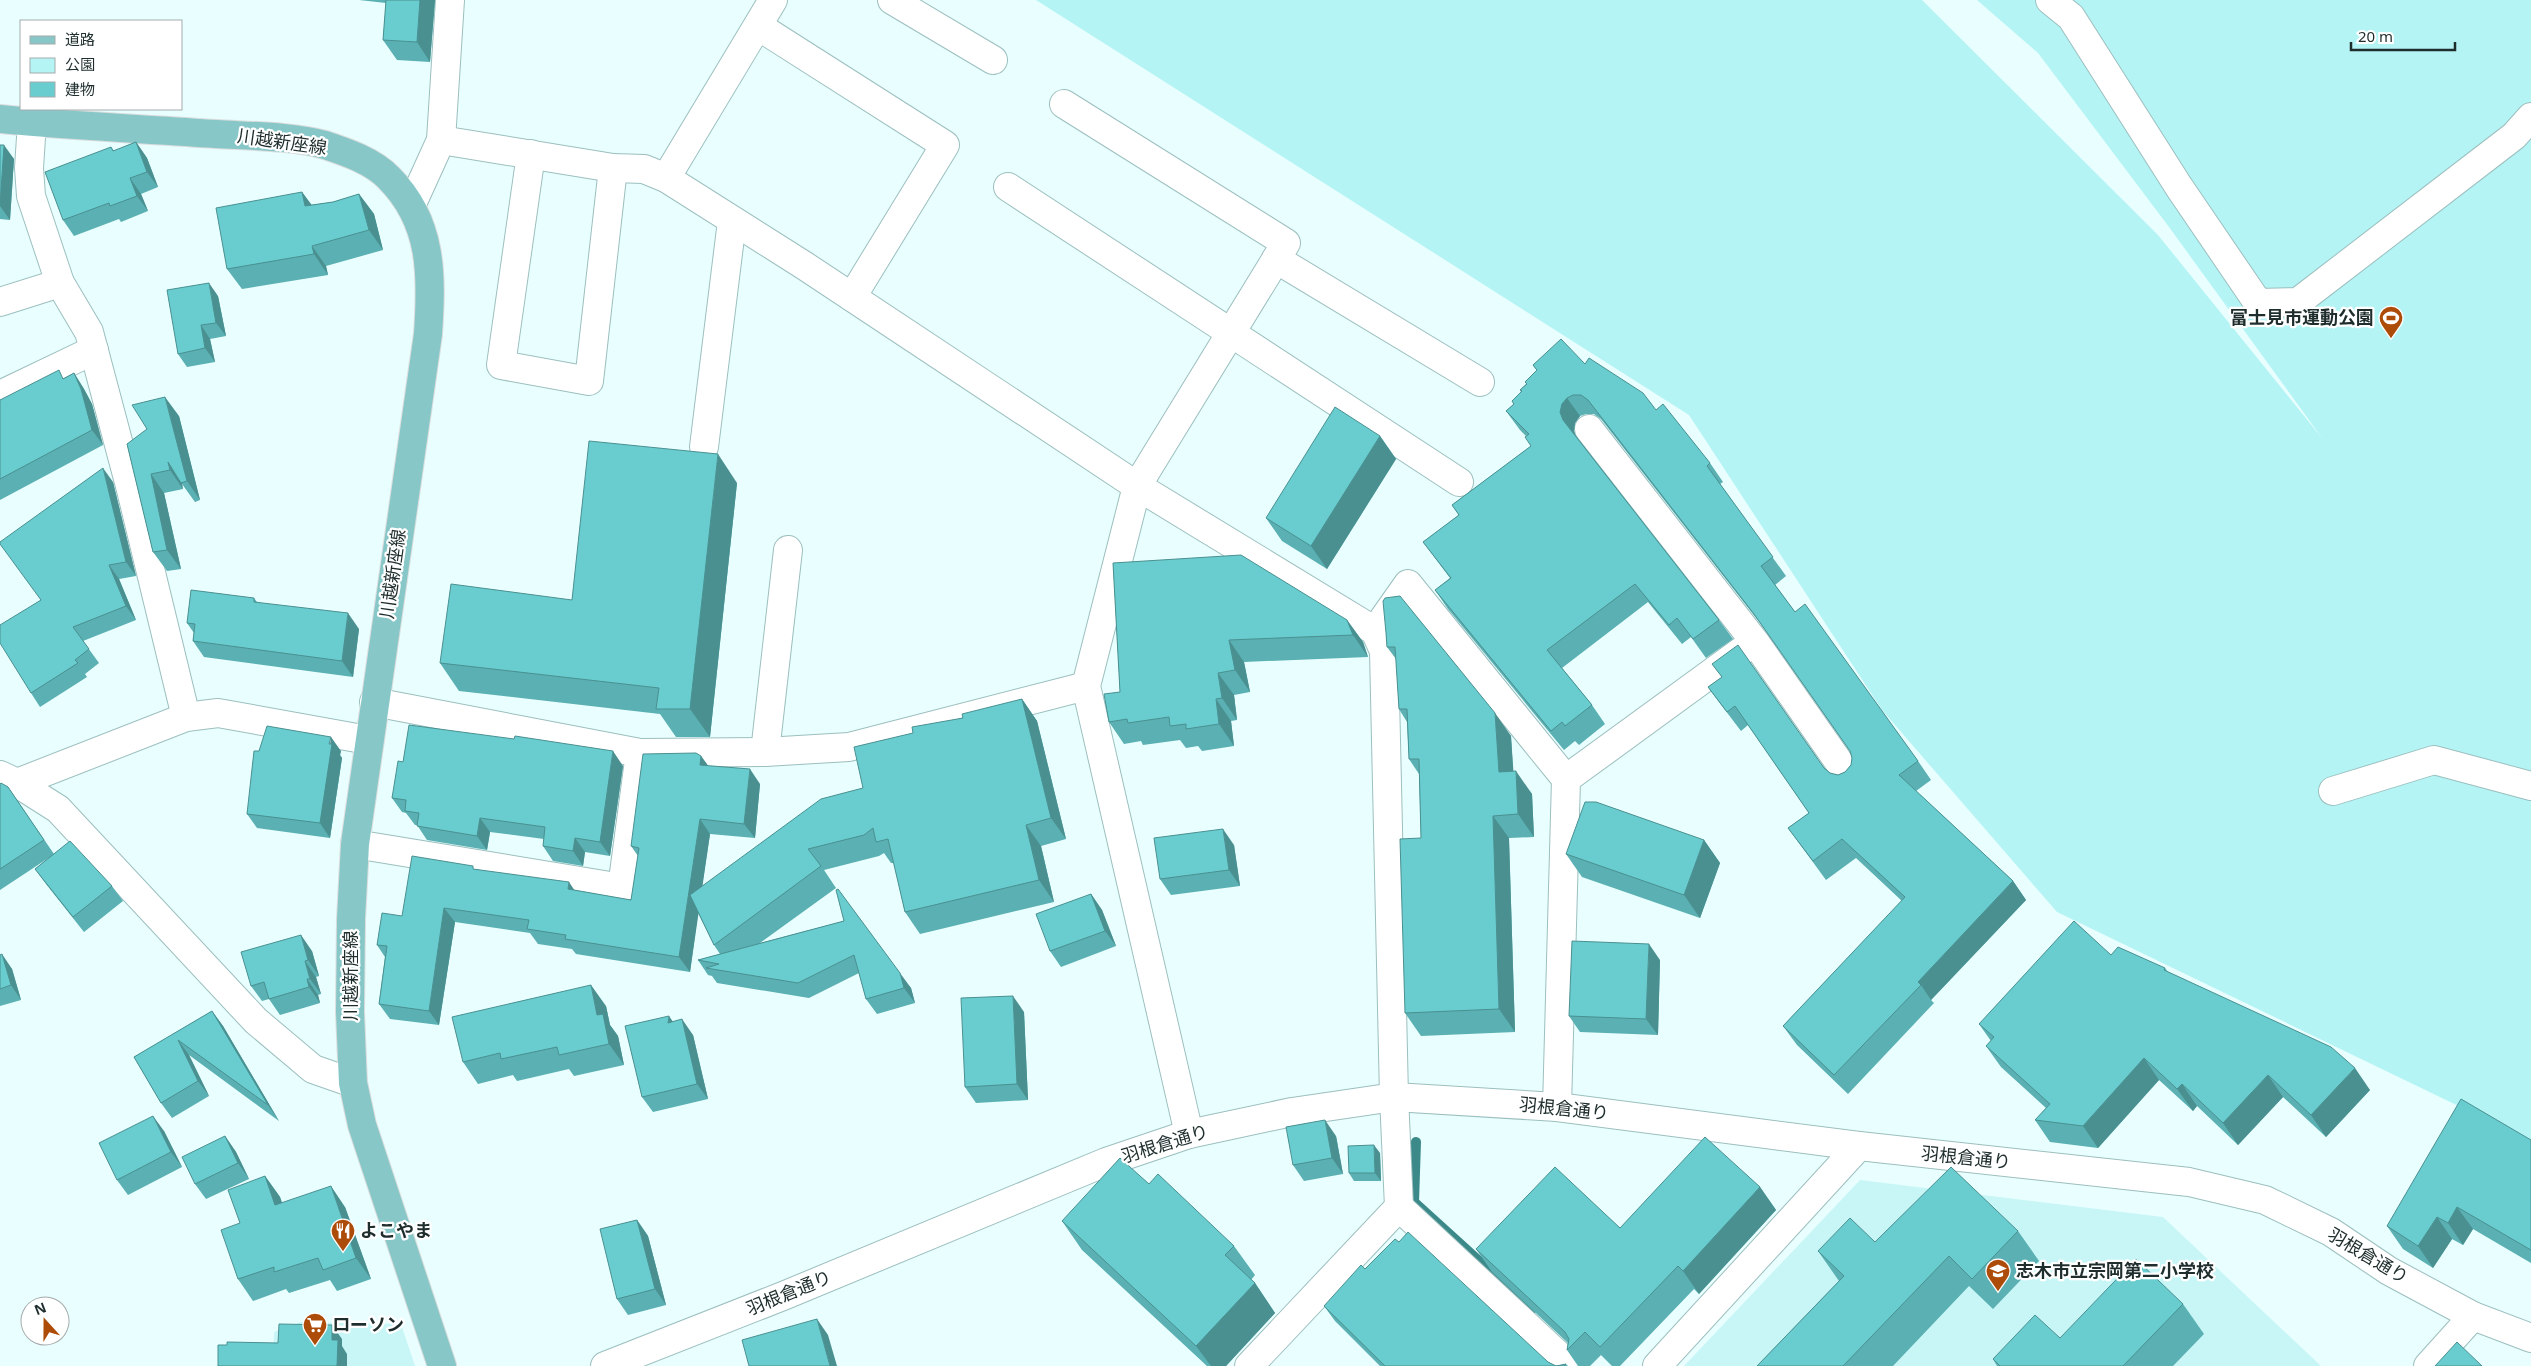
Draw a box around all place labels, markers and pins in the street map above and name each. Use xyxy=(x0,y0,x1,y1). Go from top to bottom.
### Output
place label: 富士見市運動公園 xyxy=(2230,305,2374,329)
sports icon: 富士見市運動公園 xyxy=(2378,305,2404,339)
restaurant icon: よこやま xyxy=(330,1218,356,1252)
place label: よこやま xyxy=(360,1218,432,1242)
school or university icon: 志木市立宗岡第二小学校 xyxy=(1985,1258,2011,1292)
place label: 志木市立宗岡第二小学校 xyxy=(2016,1258,2214,1282)
supermarket icon: ローソン xyxy=(302,1312,328,1346)
place label: ローソン xyxy=(332,1312,404,1336)

